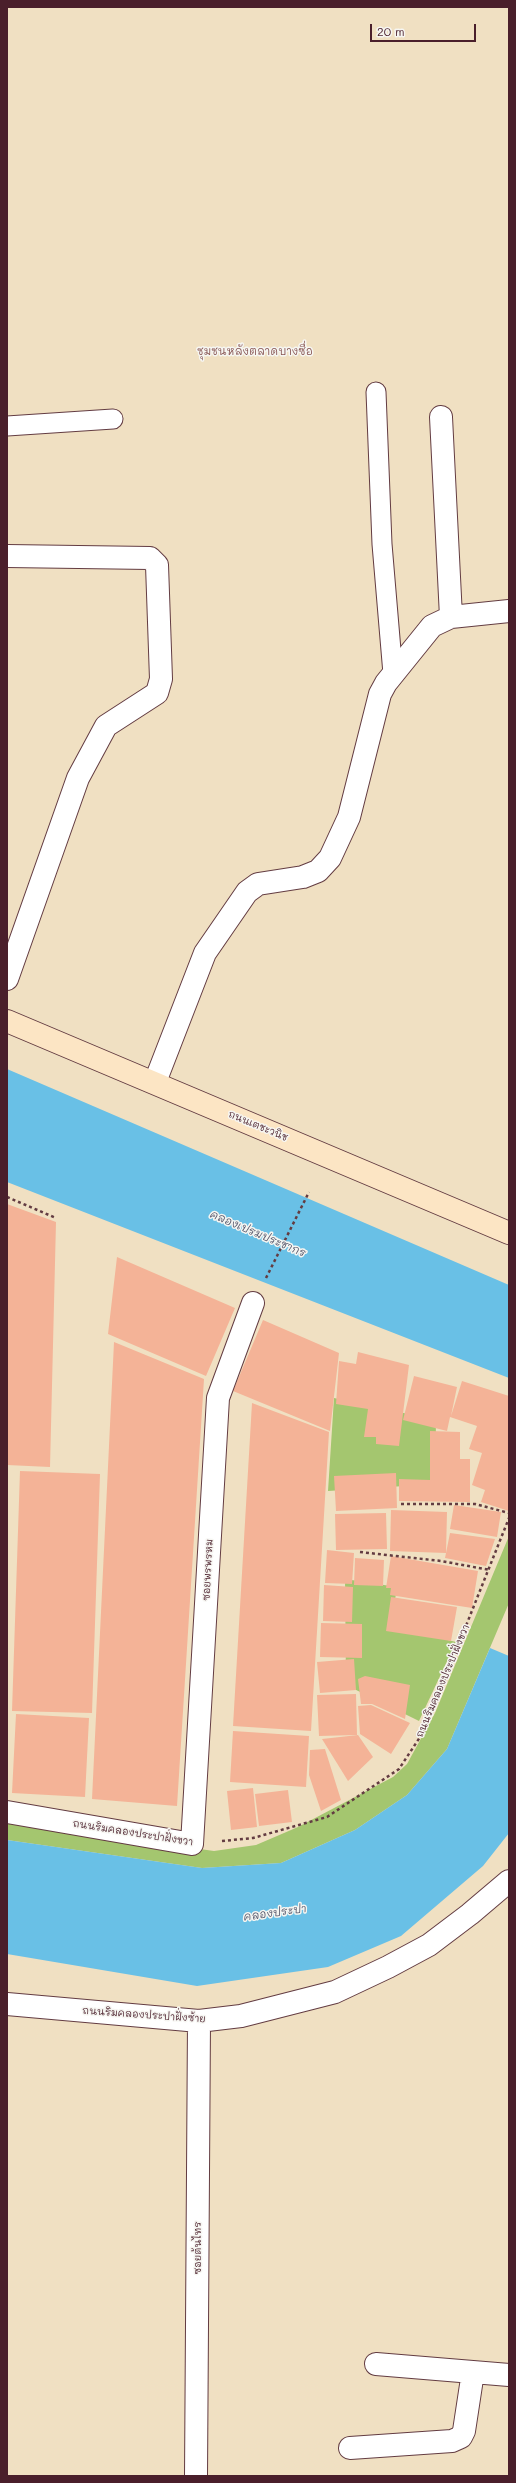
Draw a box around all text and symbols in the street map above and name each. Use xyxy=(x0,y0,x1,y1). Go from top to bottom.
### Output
scale bar xyxy=(372,16,478,42)
text: 20 m xyxy=(377,23,405,39)
district label: ชุมชนหลังตลาดบางซื่อ xyxy=(197,345,313,359)
street label: ถนนเตชะวนิช xyxy=(226,1108,290,1144)
water label: คลองเปรมประชากร xyxy=(208,1208,308,1260)
street label: ซอยพรพรหม xyxy=(200,1539,216,1601)
street label: ถนนริมคลองประปาฝั่งขวา xyxy=(414,1623,472,1739)
street label: ถนนริมคลองประปาฝั่งขวา xyxy=(72,1818,194,1848)
water label: คลองประปา xyxy=(243,1902,307,1924)
street label: ถนนริมคลองประปาฝั่งซ้าย xyxy=(82,2005,206,2025)
street label: ซอยต้นไทร xyxy=(192,2222,204,2274)

